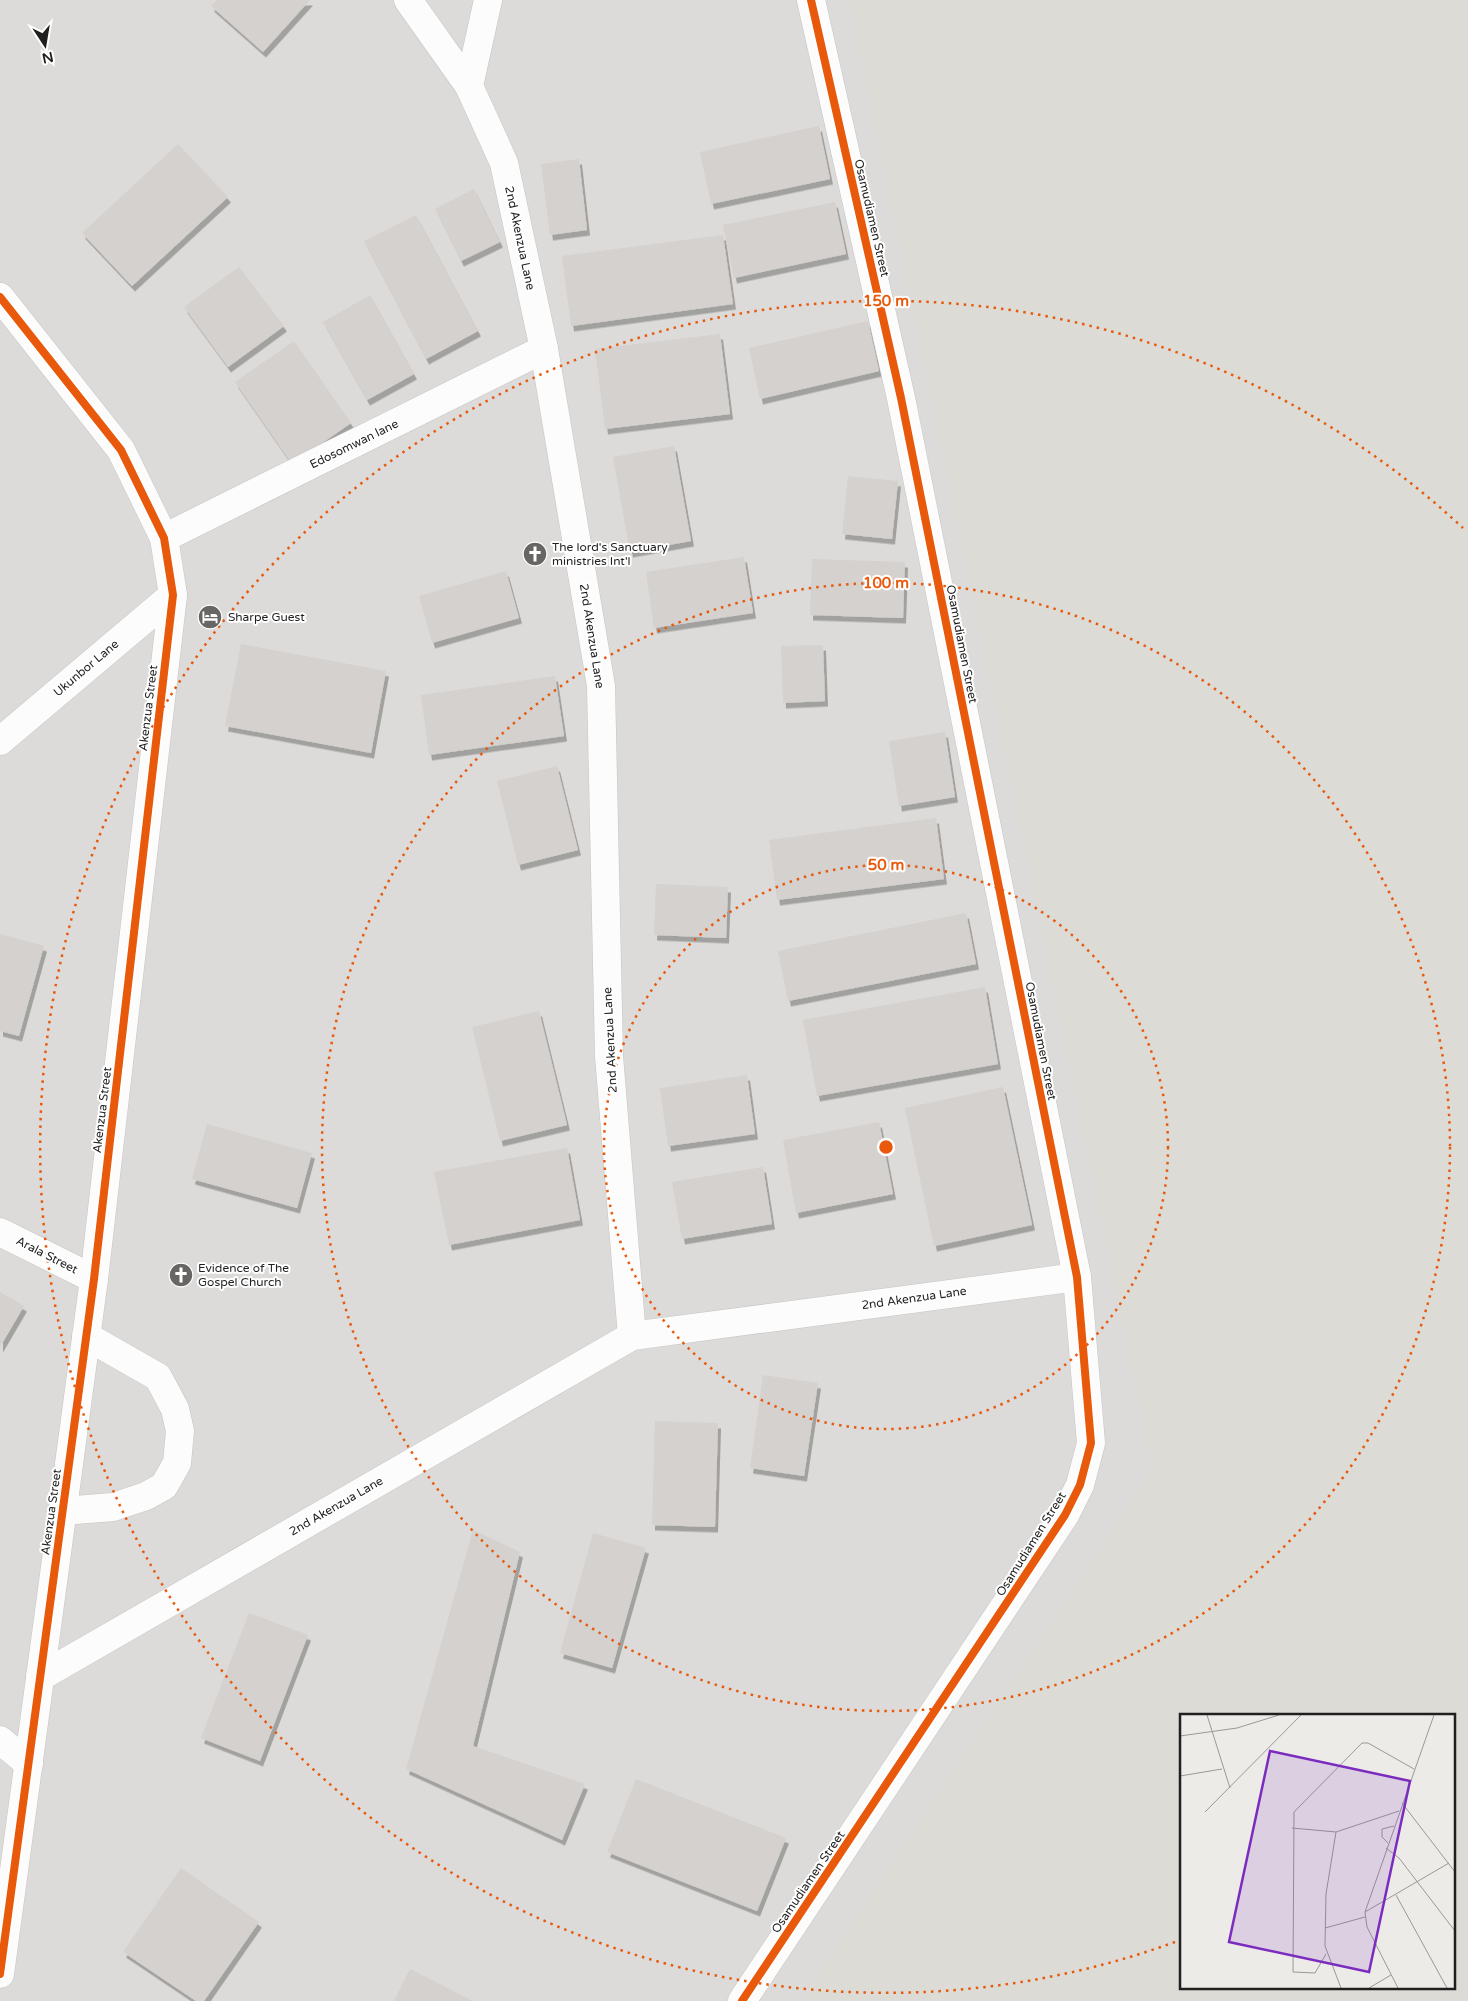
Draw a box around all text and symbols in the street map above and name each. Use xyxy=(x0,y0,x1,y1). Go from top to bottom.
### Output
north arrow xyxy=(20,20,70,70)
text: N xyxy=(40,48,55,67)
street label: Osamudiamen Street xyxy=(852,158,892,279)
street label: 2nd Akenzua Lane xyxy=(502,185,538,291)
text: 150 m xyxy=(863,292,909,310)
street label: Edosomwan lane xyxy=(307,416,401,472)
place label: The lord's Sanctuary ministries Int'l xyxy=(552,540,668,568)
church icon: The lord's Sanctuary ministries Int'l xyxy=(522,541,548,567)
text: 100 m xyxy=(863,574,909,592)
street label: 2nd Akenzua Lane xyxy=(577,583,607,690)
street label: Osamudiamen Street xyxy=(944,584,980,705)
hotel icon: Sharpe Guest xyxy=(197,604,223,630)
place label: Sharpe Guest xyxy=(228,610,305,624)
street label: Ukunbor Lane xyxy=(51,637,121,699)
street label: Akenzua Street xyxy=(136,664,160,752)
text: 50 m xyxy=(868,856,904,874)
street label: Osamudiamen Street xyxy=(1023,981,1059,1102)
street label: 2nd Akenzua Lane xyxy=(600,987,620,1093)
street label: Akenzua Street xyxy=(90,1066,114,1154)
centre of rings xyxy=(877,1138,895,1156)
street label: Arala Street xyxy=(14,1233,81,1277)
place label: Evidence of The Gospel Church xyxy=(198,1261,289,1289)
church icon: Evidence of The Gospel Church xyxy=(168,1262,194,1288)
street label: 2nd Akenzua Lane xyxy=(861,1284,968,1312)
street label: Akenzua Street xyxy=(38,1468,64,1556)
street label: 2nd Akenzua Lane xyxy=(287,1473,386,1539)
street label: Osamudiamen Street xyxy=(993,1489,1069,1599)
inset map xyxy=(1180,1714,1456,1988)
street label: Osamudiamen Street xyxy=(769,1828,848,1936)

